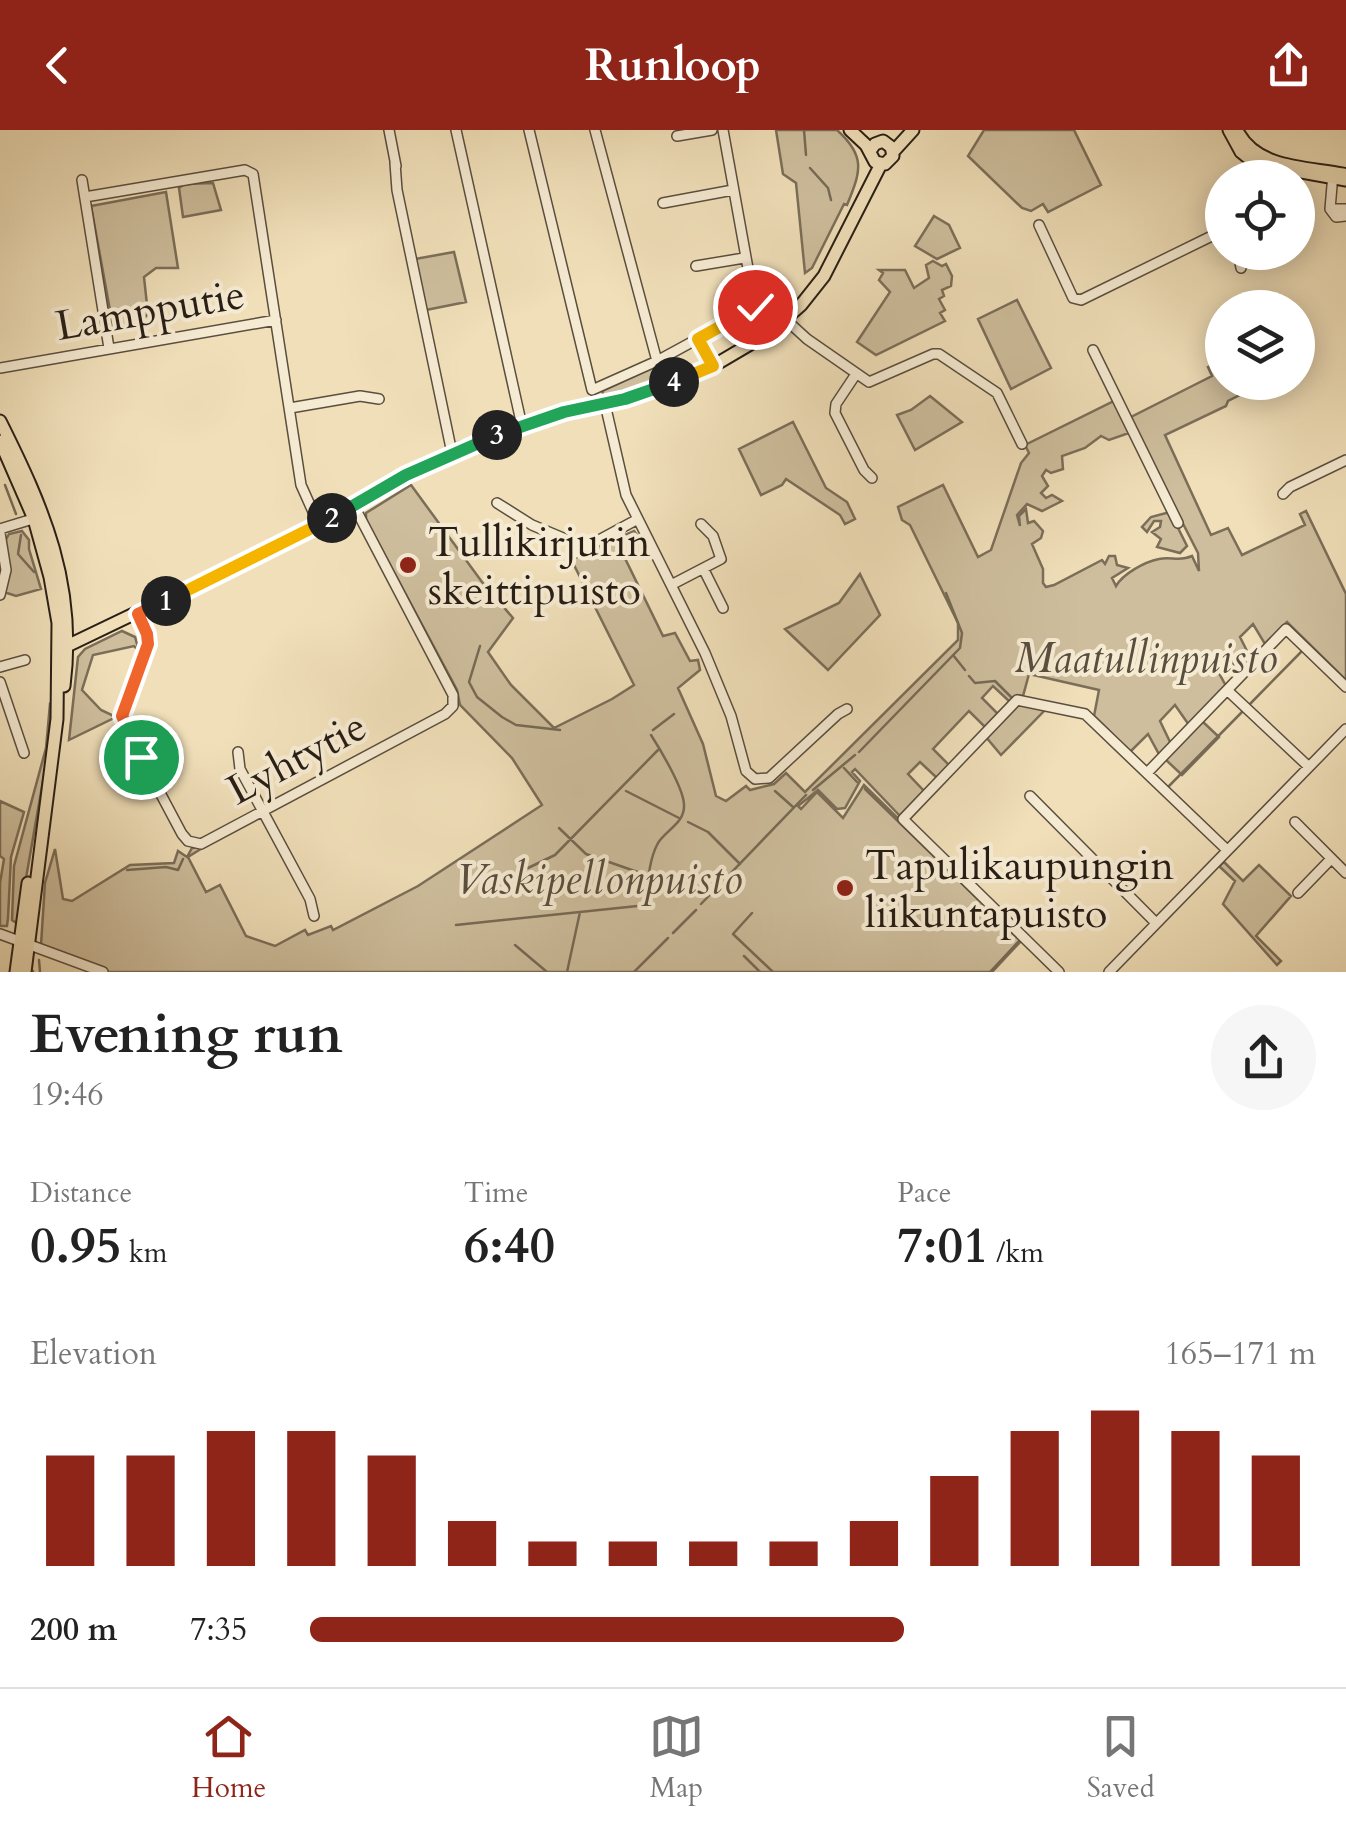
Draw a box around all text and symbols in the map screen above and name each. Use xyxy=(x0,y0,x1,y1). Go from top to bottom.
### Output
text: Runloop xyxy=(585,35,761,96)
icon: back xyxy=(30,38,85,93)
icon: share xyxy=(1261,38,1316,93)
map controls xyxy=(1205,160,1315,400)
button: locate xyxy=(1205,160,1315,270)
pin xyxy=(713,265,798,350)
street label: Lampputie xyxy=(51,266,249,355)
icon: check xyxy=(728,280,783,335)
button: layers xyxy=(1205,290,1315,400)
pin: 4 xyxy=(649,357,699,407)
text: 4 xyxy=(667,363,681,401)
pin: 3 xyxy=(472,410,522,460)
text: 3 xyxy=(490,416,504,454)
pin: 2 xyxy=(307,493,357,543)
text: 2 xyxy=(325,499,339,537)
place label: Tullikirjurin skeittipuisto xyxy=(428,514,651,619)
marker: Tullikirjurin skeittipuisto xyxy=(397,554,419,576)
pin: 1 xyxy=(141,576,191,626)
text: 1 xyxy=(159,582,173,620)
park label: Maatullinpuisto xyxy=(1015,630,1277,687)
street label: Lyhtytie xyxy=(217,698,376,819)
pin xyxy=(99,715,184,800)
icon: arrive xyxy=(114,730,169,785)
place label: Tapulikaupungin liikuntapuisto xyxy=(865,837,1174,942)
park label: Vaskipellonpuisto xyxy=(455,851,743,908)
marker: Tapulikaupungin liikuntapuisto xyxy=(834,877,856,899)
text: Evening run xyxy=(30,998,343,1072)
button: share xyxy=(1211,1005,1316,1110)
text: 19:46 xyxy=(30,1073,104,1117)
text: Distance xyxy=(30,1174,132,1212)
text: Time xyxy=(464,1174,528,1212)
text: Pace xyxy=(897,1174,951,1212)
text: 0.95 xyxy=(30,1212,121,1280)
text: 6:40 xyxy=(464,1212,555,1280)
text: 7:01 xyxy=(897,1212,989,1280)
text: km xyxy=(121,1234,168,1272)
text: /km xyxy=(989,1234,1044,1272)
text: Elevation xyxy=(30,1332,157,1376)
text: 165–171 m xyxy=(1164,1332,1316,1376)
text: 200 m xyxy=(30,1608,117,1652)
text: 7:35 xyxy=(190,1608,247,1652)
tab: Home xyxy=(191,1709,266,1807)
tab: Map xyxy=(649,1709,704,1807)
tab: Saved xyxy=(1087,1709,1155,1807)

